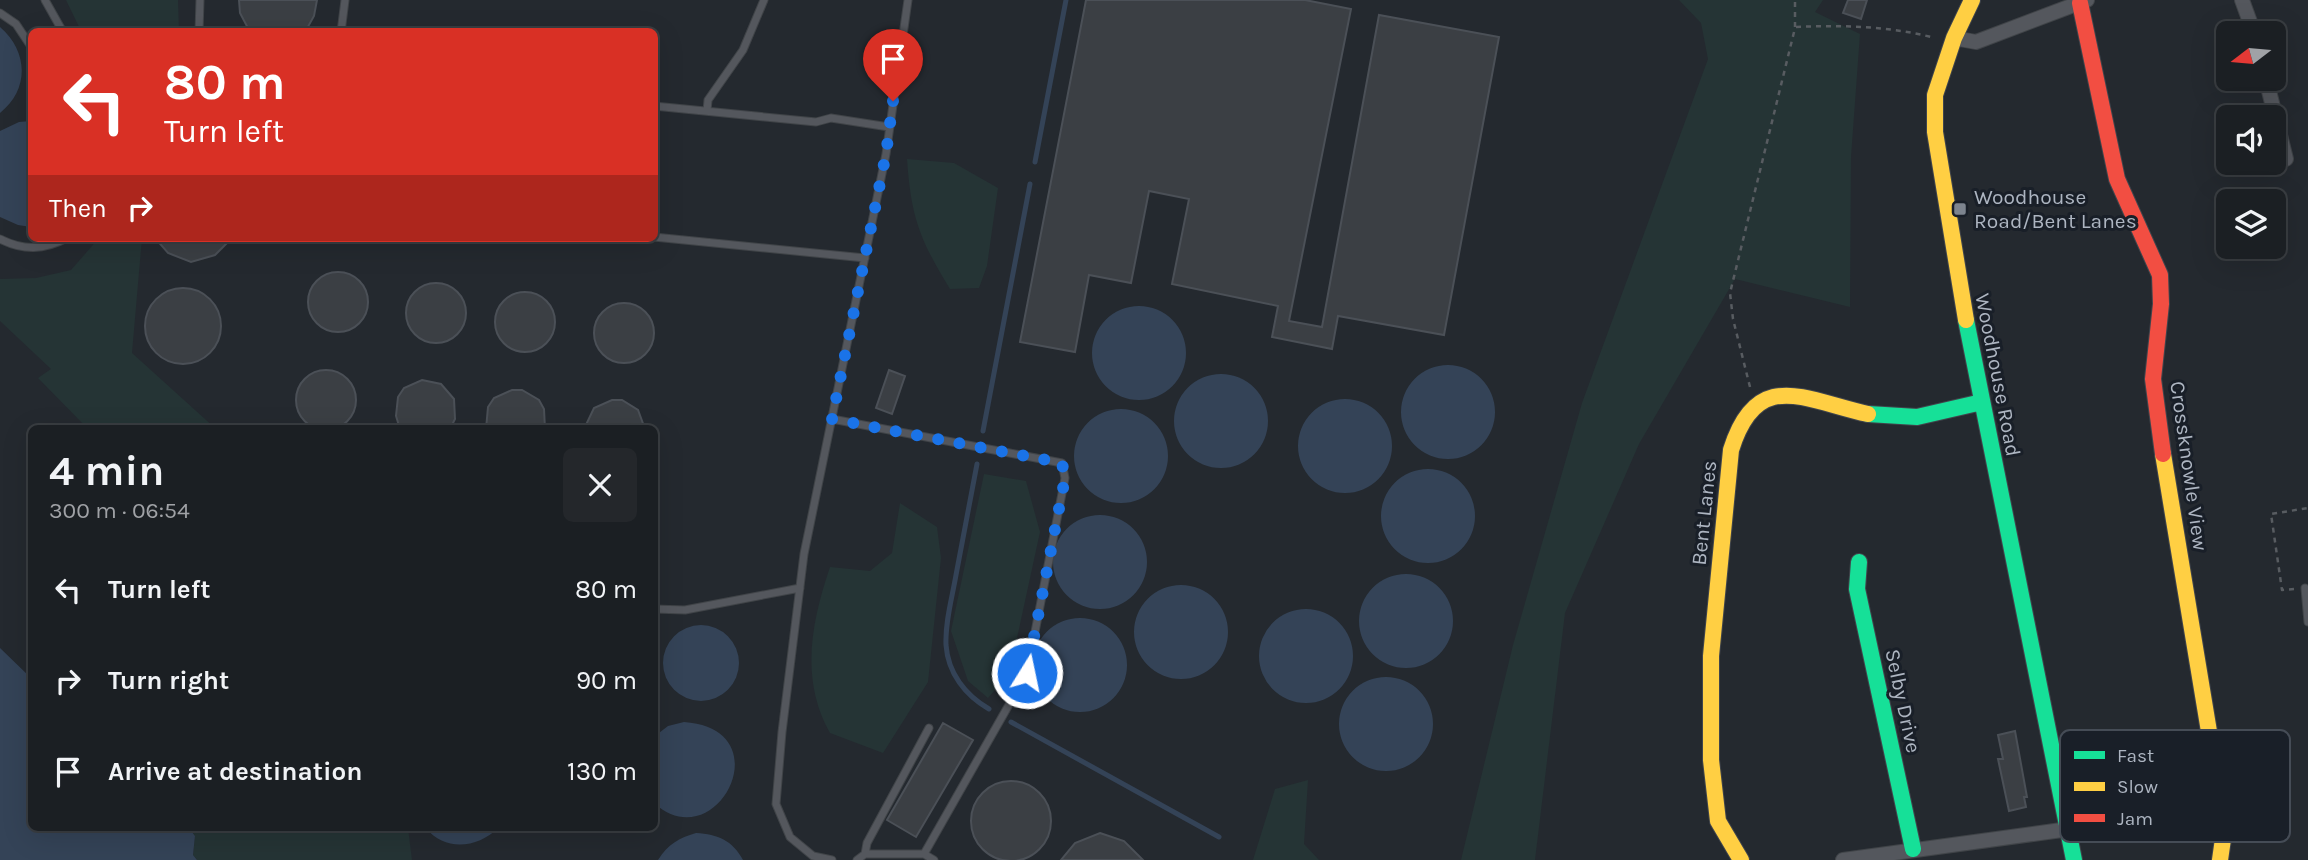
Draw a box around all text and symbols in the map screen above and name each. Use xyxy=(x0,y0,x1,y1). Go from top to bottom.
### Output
north arrow xyxy=(2216,21,2286,91)
map controls xyxy=(2216,21,2286,259)
pin xyxy=(863,29,923,101)
icon: arrive xyxy=(874,40,912,78)
text: 80 m xyxy=(164,54,286,111)
icon: left xyxy=(49,56,140,147)
button: sound xyxy=(2216,105,2286,175)
text: Turn left xyxy=(164,113,284,150)
place label: Woodhouse Road/Bent Lanes xyxy=(1974,185,2137,233)
icon: right xyxy=(121,189,159,227)
button: layers xyxy=(2216,189,2286,259)
text: Then xyxy=(49,193,107,224)
marker: Woodhouse Road/Bent Lanes xyxy=(1952,201,1968,217)
street label: Woodhouse Road xyxy=(1970,291,2026,459)
street label: Crossknowle View xyxy=(2165,380,2213,552)
text: 4 min xyxy=(49,446,164,496)
button: close xyxy=(563,448,637,522)
street label: Bent Lanes xyxy=(1687,459,1721,567)
text: 300 m · 06:54 xyxy=(49,497,190,524)
icon: left xyxy=(49,571,87,609)
text: Turn left xyxy=(108,574,210,605)
text: 80 m xyxy=(575,574,637,605)
position arrow xyxy=(990,636,1064,710)
street label: Selby Drive xyxy=(1880,647,1926,755)
icon: right xyxy=(49,662,87,700)
text: Turn right xyxy=(108,665,229,696)
text: 90 m xyxy=(576,665,637,696)
legend xyxy=(2060,730,2290,842)
text: Fast xyxy=(2117,745,2154,767)
icon: arrive xyxy=(49,753,87,791)
text: Arrive at destination xyxy=(108,756,362,787)
text: 130 m xyxy=(567,756,637,787)
text: Slow xyxy=(2117,776,2158,798)
text: Jam xyxy=(2117,808,2153,830)

